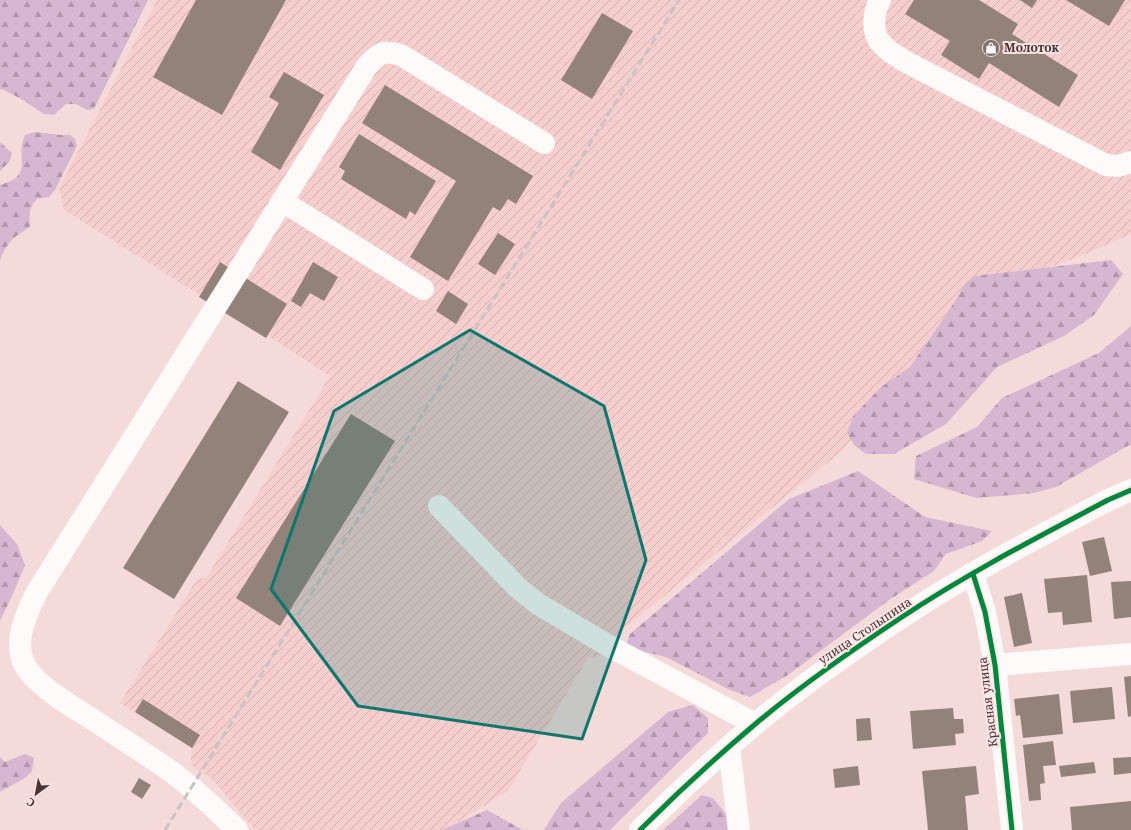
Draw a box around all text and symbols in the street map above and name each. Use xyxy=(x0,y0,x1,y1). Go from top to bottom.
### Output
shop icon: Молоток xyxy=(981,38,1001,58)
place label: Молоток xyxy=(1004,39,1060,56)
street label: улица Столыпина xyxy=(815,593,915,668)
street label: Красная улица xyxy=(974,656,1001,748)
north arrow xyxy=(16,774,56,814)
text: С xyxy=(23,795,37,811)

